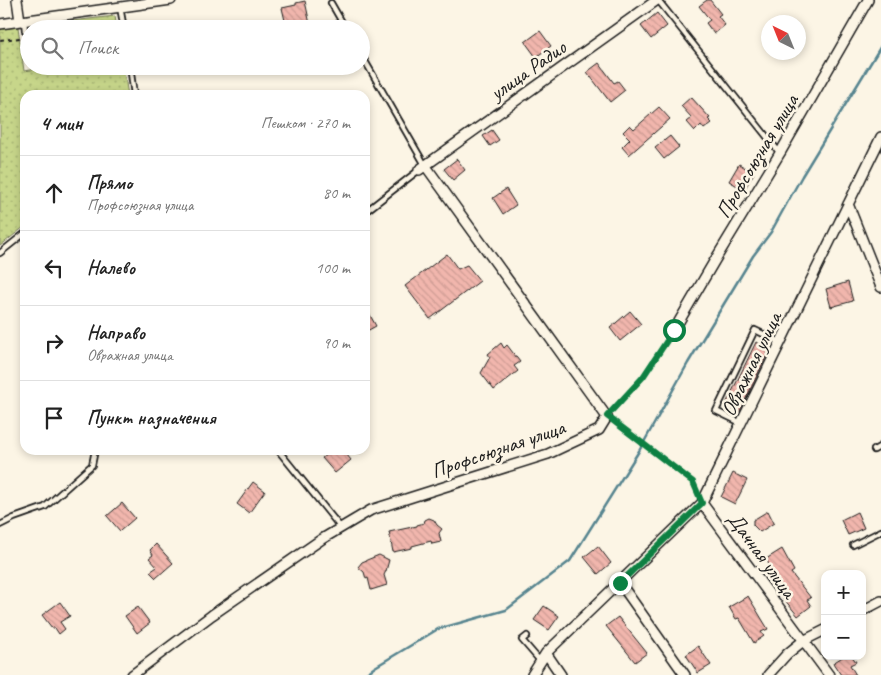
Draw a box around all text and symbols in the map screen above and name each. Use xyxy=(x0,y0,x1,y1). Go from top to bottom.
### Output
north arrow xyxy=(761,15,806,60)
search box xyxy=(20,20,370,75)
street label: улица Радио xyxy=(483,33,572,107)
icon: search xyxy=(38,34,66,62)
text: Поиск xyxy=(78,36,118,60)
street label: Профсоюзная улица xyxy=(710,88,806,223)
text: 4 мин xyxy=(40,110,83,136)
text: Пешком · 270 m xyxy=(261,113,350,133)
text: Прямо xyxy=(87,171,132,195)
icon: ahead xyxy=(40,179,68,207)
text: 80 m xyxy=(323,183,350,203)
text: Профсоюзная улица xyxy=(87,195,193,215)
icon: left xyxy=(40,254,68,282)
text: Налево xyxy=(87,256,135,280)
text: 100 m xyxy=(316,258,350,278)
street label: Овражная улица xyxy=(715,306,788,420)
route start xyxy=(663,319,686,342)
text: Направо xyxy=(87,321,145,345)
icon: right xyxy=(40,329,68,357)
text: 90 m xyxy=(323,333,350,353)
text: Овражная улица xyxy=(87,345,173,365)
icon: arrive xyxy=(40,404,68,432)
text: Пункт назначения xyxy=(87,406,216,430)
street label: Профсоюзная улица xyxy=(428,413,570,485)
street label: Дачная улица xyxy=(722,507,803,605)
map controls xyxy=(821,570,866,660)
button: + xyxy=(821,570,866,615)
route end xyxy=(609,572,632,595)
button: − xyxy=(821,615,866,660)

